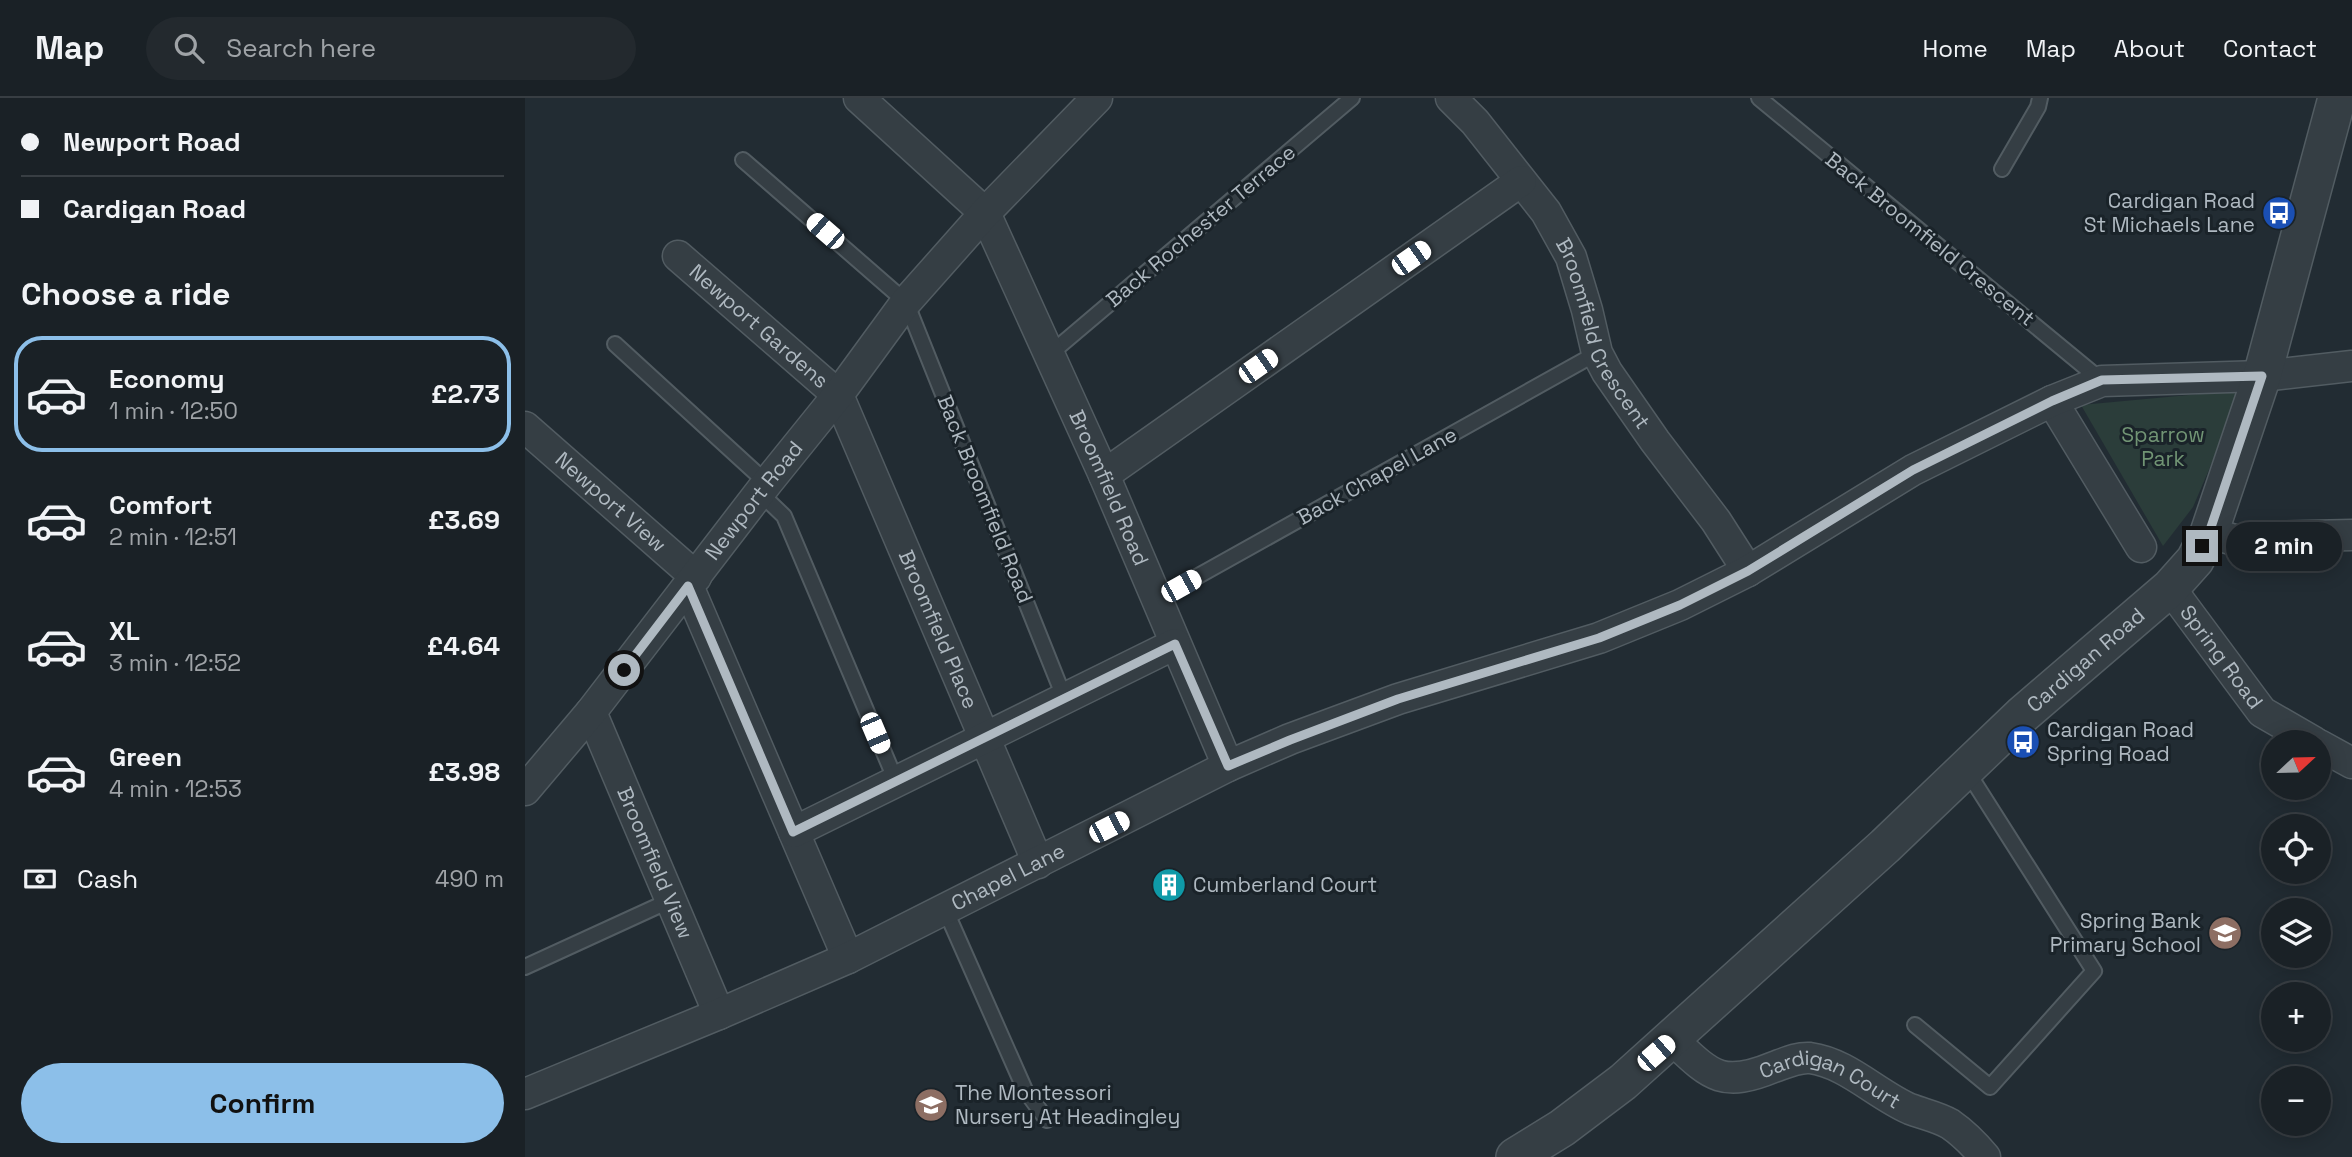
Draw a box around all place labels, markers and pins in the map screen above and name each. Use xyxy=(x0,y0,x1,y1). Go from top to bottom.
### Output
place label: Cardigan Road St Michaels Lane xyxy=(2084,187,2255,238)
bus stop icon: Cardigan Road St Michaels Lane xyxy=(2260,194,2298,232)
place label: Cardigan Road Spring Road xyxy=(2047,716,2194,767)
bus stop icon: Cardigan Road Spring Road xyxy=(2004,723,2042,761)
building icon: Cumberland Court xyxy=(1150,866,1188,904)
place label: Cumberland Court xyxy=(1193,871,1377,898)
place label: Spring Bank Primary School xyxy=(2050,907,2201,958)
school or university icon: Spring Bank Primary School xyxy=(2206,914,2244,952)
place label: The Montessori Nursery At Headingley xyxy=(955,1079,1180,1130)
school or university icon: The Montessori Nursery At Headingley xyxy=(912,1086,950,1124)

